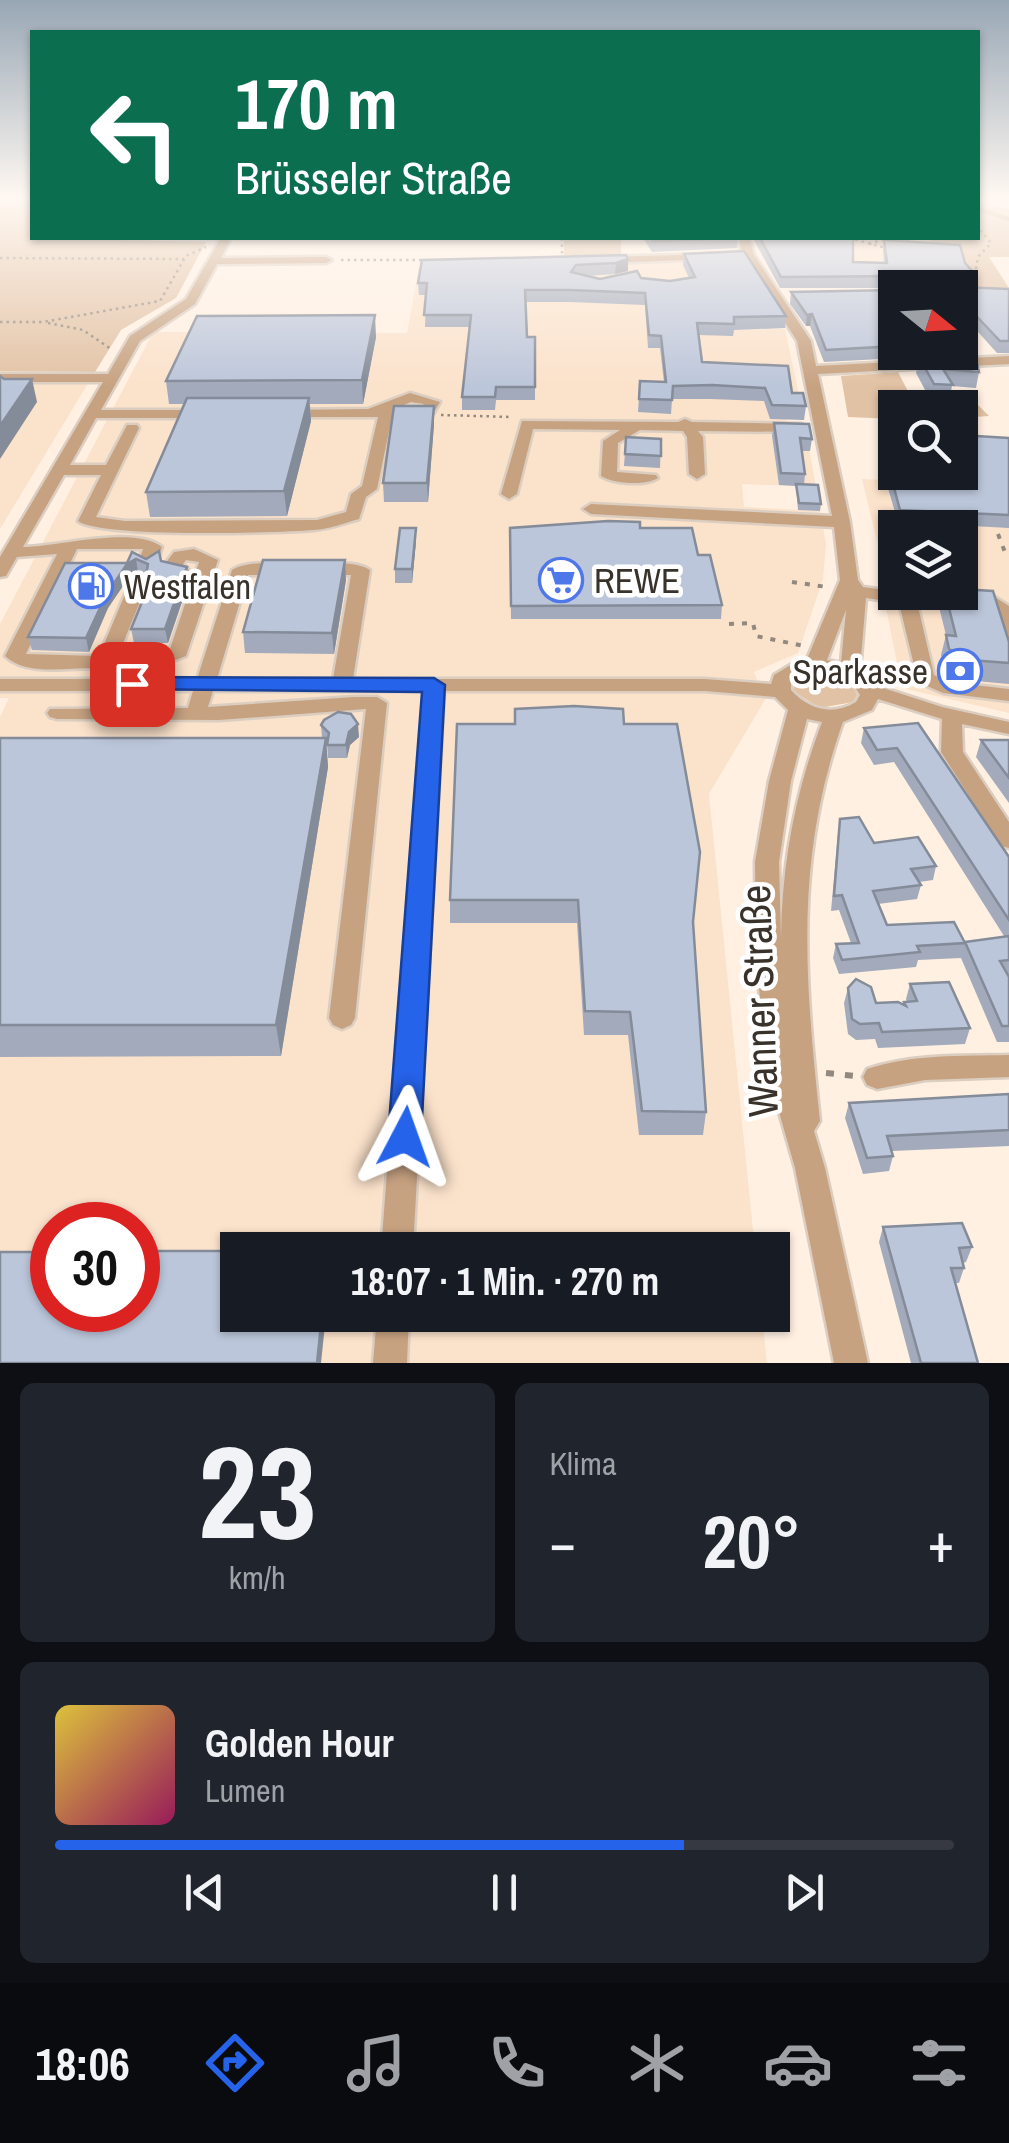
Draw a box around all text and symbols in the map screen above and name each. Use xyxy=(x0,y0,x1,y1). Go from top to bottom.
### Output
text: 170 m xyxy=(235,57,398,151)
icon: left xyxy=(70,70,200,200)
text: Brüsseler Straße xyxy=(235,147,512,208)
north arrow xyxy=(878,270,978,370)
map controls xyxy=(878,270,978,610)
button: search xyxy=(878,390,978,490)
button: layers xyxy=(878,510,978,610)
supermarket icon: REWE xyxy=(538,557,584,603)
place label: REWE xyxy=(594,557,680,604)
fuel station icon: Westfalen xyxy=(68,563,114,609)
place label: Westfalen xyxy=(124,563,251,610)
pin xyxy=(90,642,175,727)
place label: Sparkasse xyxy=(792,648,928,695)
bank icon: Sparkasse xyxy=(937,648,983,694)
icon: arrive xyxy=(105,657,160,712)
street label: Wanner Straße xyxy=(727,884,791,1118)
position arrow xyxy=(353,1085,457,1189)
speed limit sign: 30 xyxy=(30,1202,160,1332)
text: 18:07 · 1 Min. · 270 m xyxy=(351,1256,659,1307)
text: 23 xyxy=(198,1403,317,1579)
text: Klima xyxy=(550,1442,617,1485)
text: 20° xyxy=(703,1490,801,1591)
text: − xyxy=(550,1505,576,1579)
text: + xyxy=(928,1505,954,1579)
text: km/h xyxy=(229,1556,286,1599)
text: Golden Hour xyxy=(205,1718,394,1769)
text: Lumen xyxy=(205,1769,285,1812)
icon: previous xyxy=(177,1865,232,1920)
icon: pause xyxy=(477,1865,532,1920)
icon: next xyxy=(777,1865,832,1920)
icon: directions xyxy=(200,2028,270,2098)
icon: music xyxy=(341,2028,411,2098)
icon: phone xyxy=(482,2028,552,2098)
icon: climate xyxy=(622,2028,692,2098)
icon: car xyxy=(763,2028,833,2098)
icon: filters xyxy=(904,2028,974,2098)
text: 18:06 xyxy=(35,2033,130,2094)

